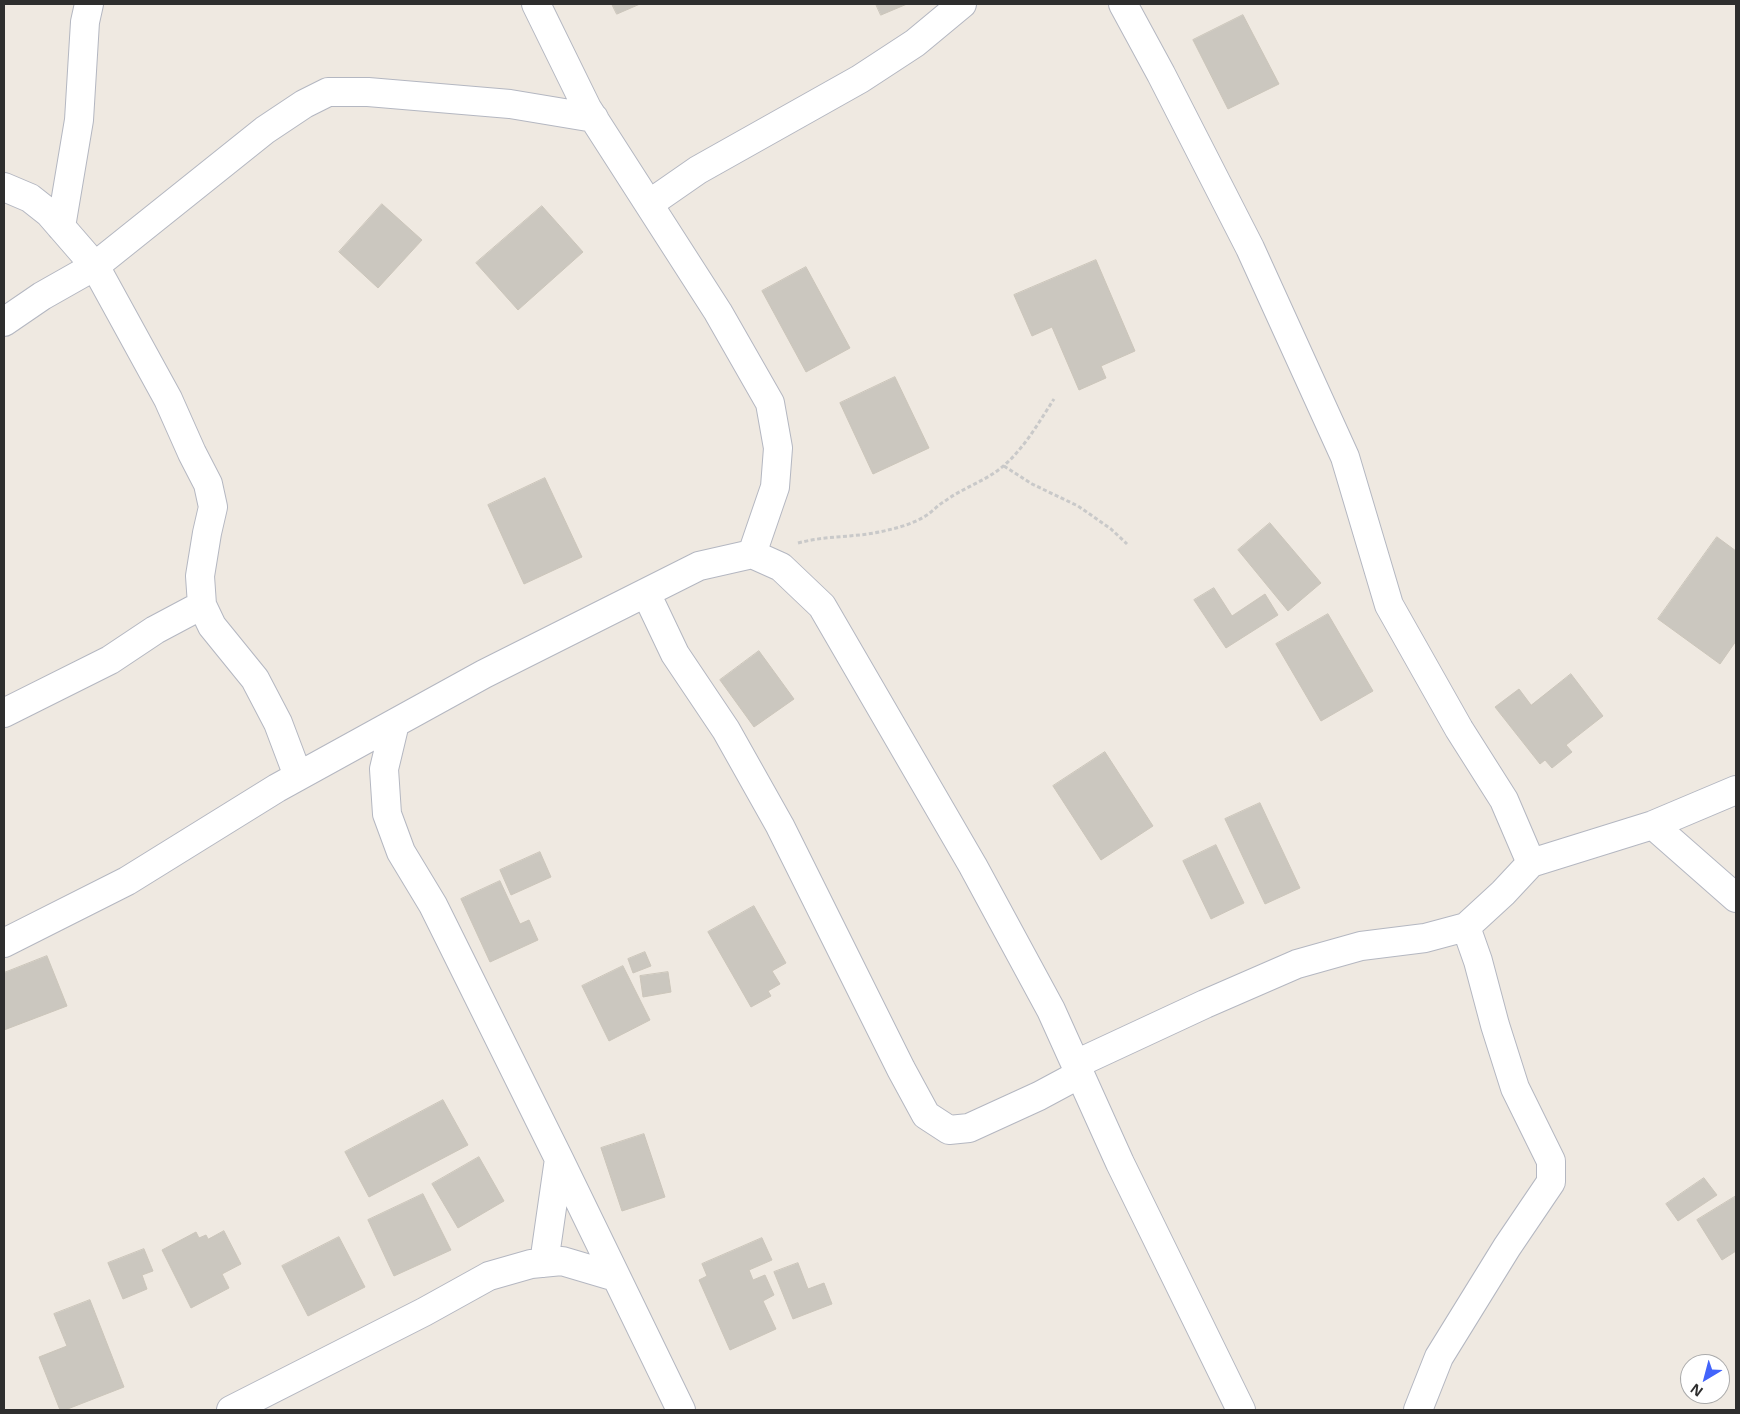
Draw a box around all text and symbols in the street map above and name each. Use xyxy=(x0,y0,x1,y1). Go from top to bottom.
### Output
north arrow xyxy=(1680,1354,1730,1404)
text: N xyxy=(1686,1380,1707,1402)

